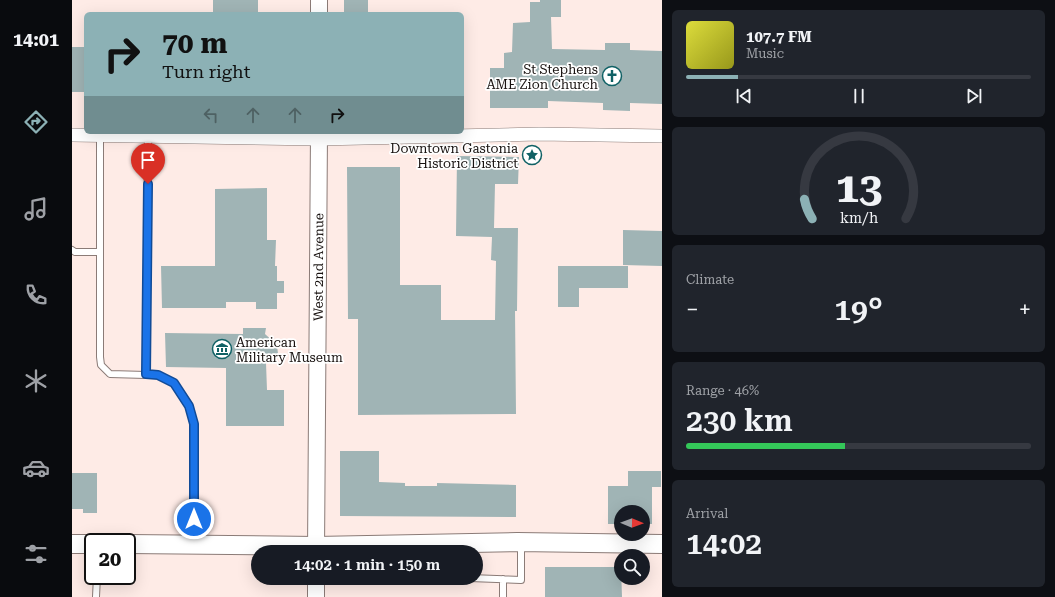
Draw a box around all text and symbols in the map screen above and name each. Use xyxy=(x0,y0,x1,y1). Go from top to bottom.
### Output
text: 70 m xyxy=(162,27,227,60)
icon: right xyxy=(96,28,148,80)
text: 107.7 FM xyxy=(746,28,812,46)
text: 14:01 xyxy=(13,29,59,50)
text: Music xyxy=(746,46,784,61)
text: Turn right xyxy=(162,61,250,82)
place label: St Stephens AME Zion Church xyxy=(486,62,599,92)
church icon: St Stephens AME Zion Church xyxy=(601,65,623,87)
icon: previous xyxy=(733,85,755,107)
icon: pause xyxy=(848,85,870,107)
icon: next xyxy=(963,85,985,107)
icon: left xyxy=(200,104,222,126)
icon: ahead xyxy=(242,104,264,126)
icon: ahead xyxy=(284,104,306,126)
icon: right xyxy=(326,104,348,126)
icon: directions xyxy=(22,108,50,136)
place label: Downtown Gastonia Historic District xyxy=(390,141,518,171)
pin xyxy=(131,143,165,184)
place icon: Downtown Gastonia Historic District xyxy=(521,144,543,166)
icon: arrive xyxy=(137,149,159,171)
text: 13 xyxy=(835,163,882,212)
icon: music xyxy=(22,195,50,223)
text: km/h xyxy=(839,210,878,226)
street label: West 2nd Avenue xyxy=(310,213,326,321)
text: Climate xyxy=(686,272,734,287)
icon: phone xyxy=(22,281,50,309)
text: 19° xyxy=(834,292,883,327)
text: − xyxy=(686,297,698,322)
text: + xyxy=(1019,297,1031,322)
place label: American Military Museum xyxy=(236,335,343,365)
museum icon: American Military Museum xyxy=(211,338,233,360)
icon: climate xyxy=(22,367,50,395)
text: Range · 46% xyxy=(686,383,759,398)
text: 230 km xyxy=(686,403,793,438)
icon: car xyxy=(22,454,50,482)
position arrow xyxy=(173,498,215,540)
north arrow xyxy=(614,505,650,541)
map controls xyxy=(614,505,650,585)
text: Arrival xyxy=(686,506,728,521)
text: 14:02 xyxy=(686,526,762,561)
speed limit sign: 20 xyxy=(84,533,136,585)
icon: filters xyxy=(22,540,50,568)
button: search xyxy=(614,549,650,585)
text: 14:02 · 1 min · 150 m xyxy=(294,556,440,574)

